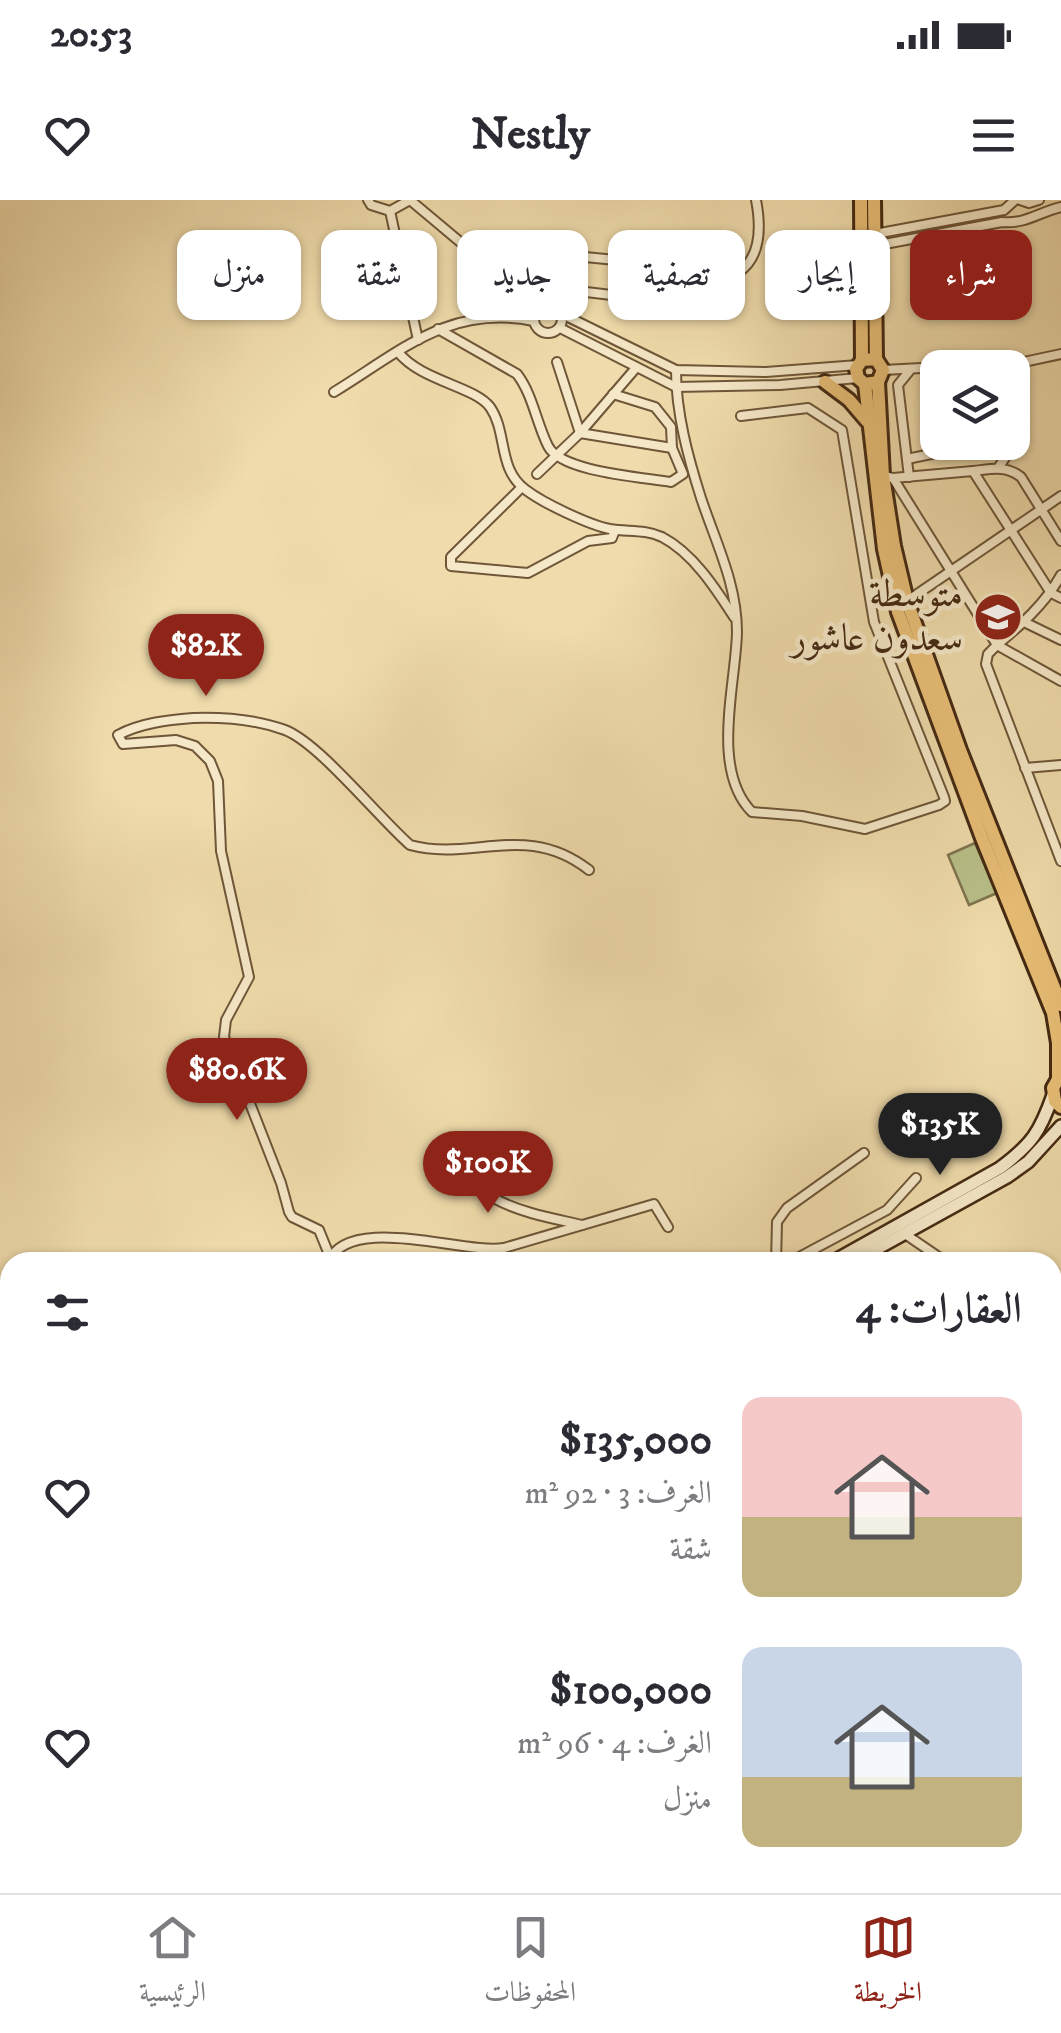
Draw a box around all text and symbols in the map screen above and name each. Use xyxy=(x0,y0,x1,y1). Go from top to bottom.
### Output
text: 20:53 xyxy=(50,11,132,59)
text: Nestly xyxy=(471,107,590,163)
icon: heart xyxy=(40,108,95,163)
icon: menu xyxy=(966,108,1021,163)
chip: منزل xyxy=(177,230,301,320)
chip: شقة xyxy=(321,230,437,320)
chip: جديد xyxy=(457,230,588,320)
chip: تصفية xyxy=(608,230,745,320)
chip: إيجار xyxy=(765,230,890,320)
chip: شراء xyxy=(910,230,1032,320)
map controls xyxy=(920,350,1030,460)
button: layers xyxy=(920,350,1030,460)
place label: متوسطة سعدون عاشور xyxy=(787,571,963,663)
school or university icon: متوسطة سعدون عاشور xyxy=(972,591,1024,643)
pin: $82K xyxy=(147,614,265,699)
text: $82K xyxy=(170,626,242,666)
pin: $80.6K xyxy=(156,1038,318,1123)
text: $80.6K xyxy=(188,1050,286,1090)
pin: $135K xyxy=(870,1093,1010,1178)
text: $135K xyxy=(900,1105,980,1145)
pin: $100K xyxy=(418,1131,558,1216)
text: $100K xyxy=(445,1143,531,1183)
text: العقارات: 4 xyxy=(856,1284,1022,1336)
icon: filters xyxy=(40,1285,95,1340)
text: $135,000 xyxy=(559,1415,712,1467)
icon: home xyxy=(822,1437,942,1557)
icon: heart xyxy=(40,1470,95,1525)
text: الغرف: 3 · 92 m² xyxy=(525,1474,712,1514)
text: شقة xyxy=(670,1530,712,1570)
text: $100,000 xyxy=(549,1665,712,1717)
icon: home xyxy=(822,1687,942,1807)
icon: heart xyxy=(40,1720,95,1775)
text: الغرف: 4 · 96 m² xyxy=(517,1724,712,1764)
text: منزل xyxy=(663,1780,712,1820)
tab: الرئيسية xyxy=(139,1910,206,2019)
tab: المحفوظات xyxy=(484,1910,576,2019)
tab: الخريطة xyxy=(854,1910,922,2019)

